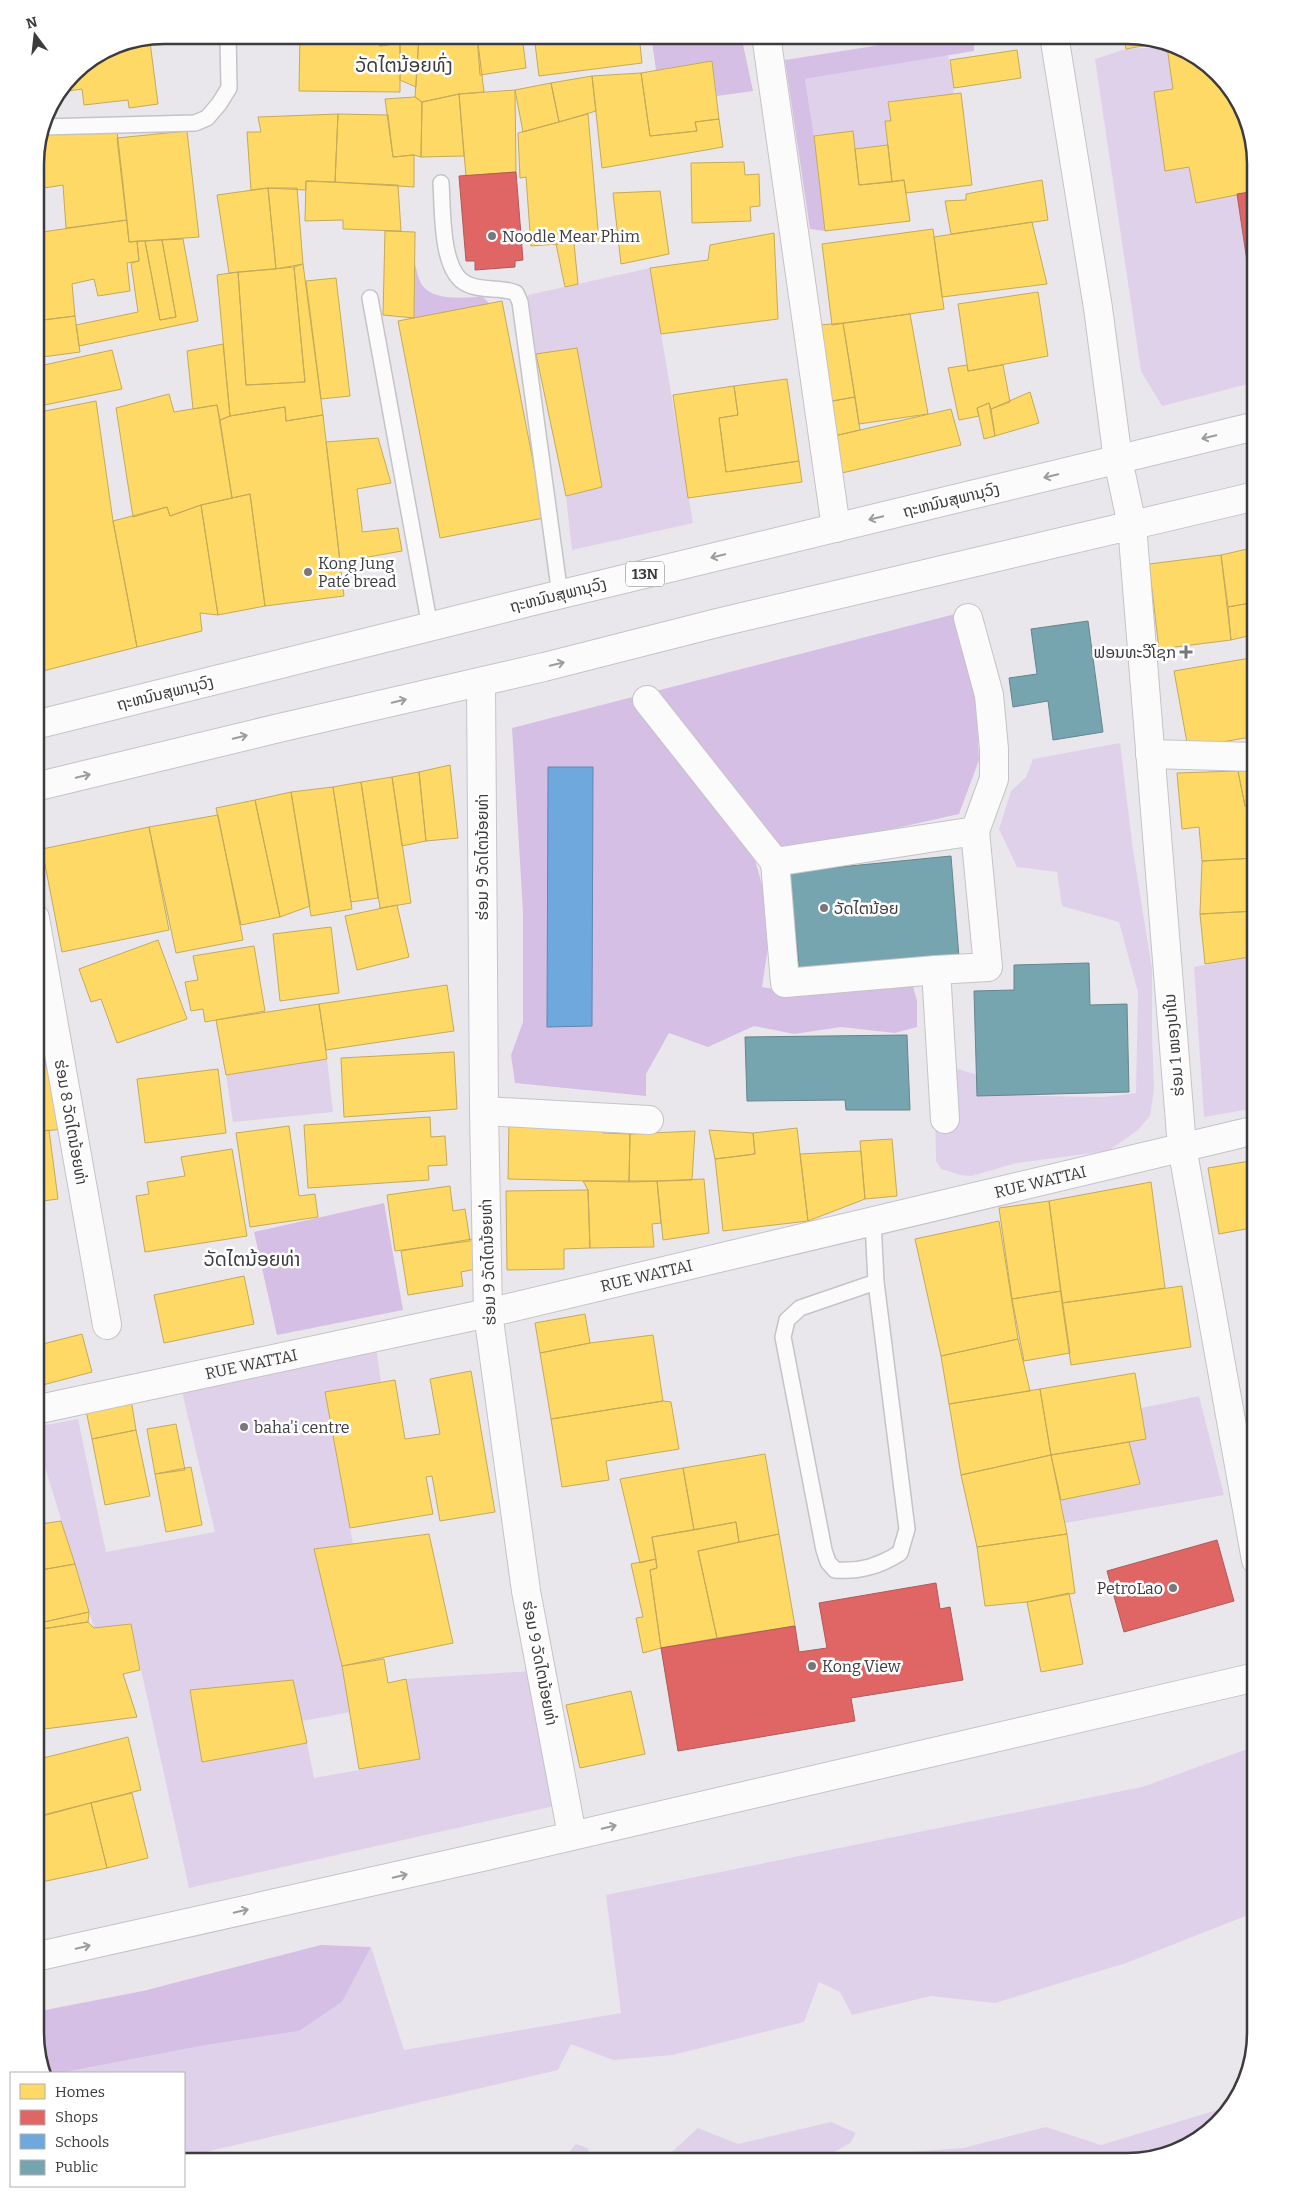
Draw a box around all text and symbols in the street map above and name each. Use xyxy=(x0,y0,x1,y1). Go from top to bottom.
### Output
north arrow xyxy=(10,10,60,60)
text: N xyxy=(24,13,39,33)
district label: ວັດໄຕນ້ອຍທົ່ງ xyxy=(355,52,453,77)
place label: Noodle Mear Phim xyxy=(502,227,640,246)
marker: Noodle Mear Phim xyxy=(486,230,498,242)
one-way arrow xyxy=(1201,433,1217,442)
one-way arrow xyxy=(1043,472,1059,481)
street label: ຖະຫນົນສຸພານຸວົງ xyxy=(901,479,1002,522)
one-way arrow xyxy=(868,514,884,523)
one-way arrow xyxy=(710,552,726,561)
place label: Kong Jung Paté bread xyxy=(318,554,397,591)
road number: 13N xyxy=(626,562,664,586)
marker: Kong Jung Paté bread xyxy=(302,566,314,578)
street label: ຖະຫນົນສຸພານຸວົງ xyxy=(508,574,609,617)
place label: ຟອນທະວີໂຊກ xyxy=(1093,643,1176,662)
marker: ຟອນທະວີໂຊກ xyxy=(1180,646,1192,658)
one-way arrow xyxy=(549,659,565,668)
street label: ຖະຫນົນສຸພານຸວົງ xyxy=(115,672,216,715)
one-way arrow xyxy=(390,696,406,705)
one-way arrow xyxy=(232,732,248,742)
one-way arrow xyxy=(74,771,90,780)
street label: ຮ່ອມ 9 ວັດໄຕນ້ອຍທ່າ xyxy=(473,794,492,920)
place label: ວັດໄຕນ້ອຍ xyxy=(834,899,899,918)
marker: ວັດໄຕນ້ອຍ xyxy=(818,902,830,914)
street label: ຮ່ອມ 1 ໜອງປາໃນ xyxy=(1160,993,1188,1097)
street label: ຮ່ອມ 8 ວັດໄຕນ້ອຍທ່າ xyxy=(51,1058,91,1186)
street label: RUE WATTAI xyxy=(992,1161,1088,1202)
street label: ຮ່ອມ 9 ວັດໄຕນ້ອຍທ່າ xyxy=(476,1198,500,1326)
district label: ວັດໄຕນ້ອຍທ່າ xyxy=(204,1248,300,1271)
street label: RUE WATTAI xyxy=(598,1255,694,1295)
street label: RUE WATTAI xyxy=(203,1345,299,1383)
place label: baha'i centre xyxy=(254,1418,350,1437)
marker: baha'i centre xyxy=(238,1421,250,1433)
place label: PetroLao xyxy=(1097,1579,1163,1598)
marker: PetroLao xyxy=(1167,1582,1179,1594)
street label: ຮ່ອມ 9 ວັດໄຕນ້ອຍທ່າ xyxy=(519,1599,561,1727)
place label: Kong View xyxy=(822,1657,901,1676)
marker: Kong View xyxy=(806,1660,818,1672)
one-way arrow xyxy=(601,1822,617,1831)
one-way arrow xyxy=(391,1871,407,1880)
one-way arrow xyxy=(233,1906,249,1915)
one-way arrow xyxy=(74,1941,90,1951)
legend xyxy=(10,2072,185,2187)
text: Homes xyxy=(55,2083,105,2101)
text: Shops xyxy=(55,2108,98,2126)
text: Schools xyxy=(55,2133,109,2151)
text: Public xyxy=(55,2158,99,2176)

